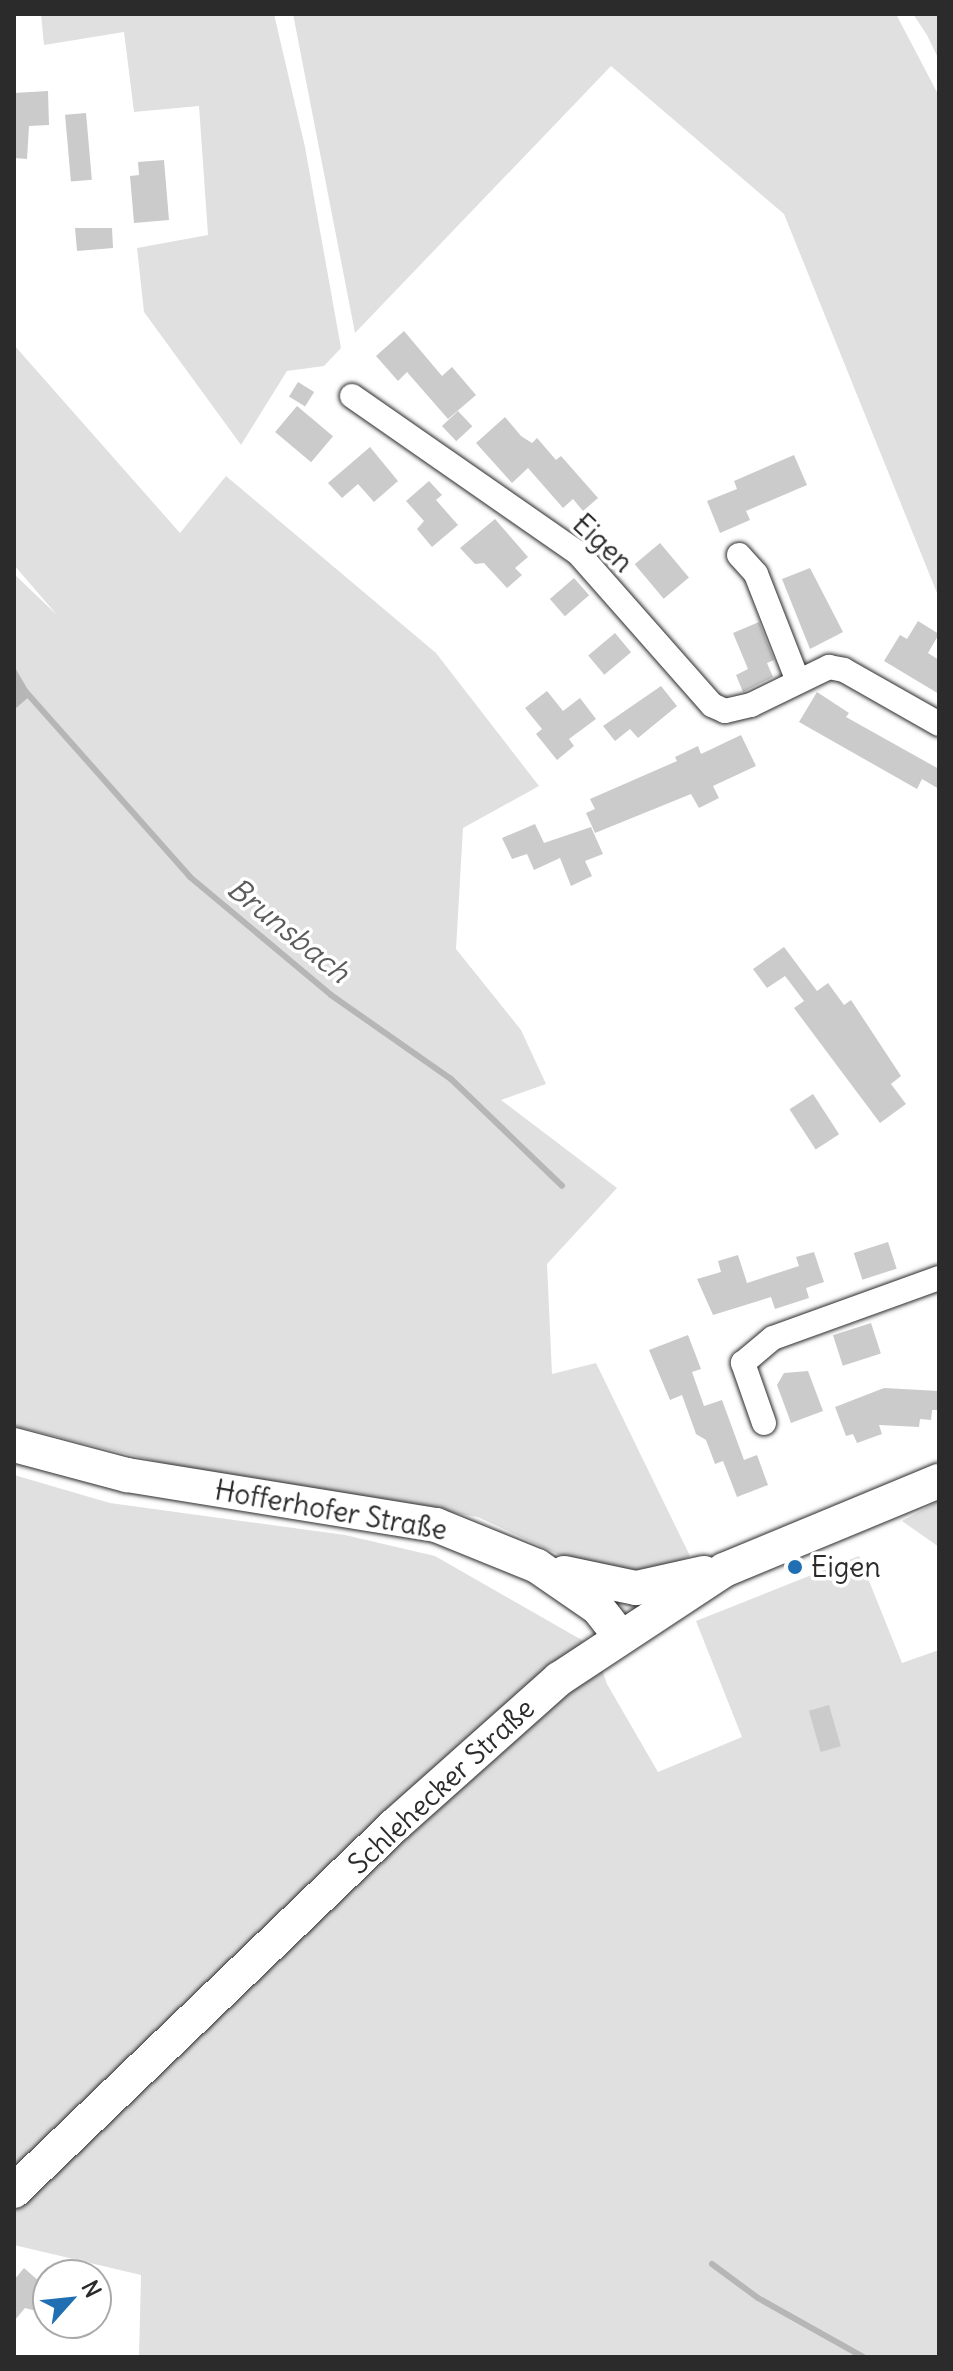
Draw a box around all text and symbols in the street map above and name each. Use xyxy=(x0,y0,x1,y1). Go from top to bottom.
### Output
street label: Eigen xyxy=(566,507,640,579)
water label: Brunsbach xyxy=(221,870,357,990)
street label: Hofferhofer Straße xyxy=(212,1473,450,1547)
place label: Eigen xyxy=(811,1550,881,1584)
marker: Eigen xyxy=(786,1558,804,1576)
street label: Schlehecker Straße xyxy=(341,1691,541,1881)
north arrow xyxy=(32,2259,112,2339)
text: N xyxy=(76,2276,108,2302)

